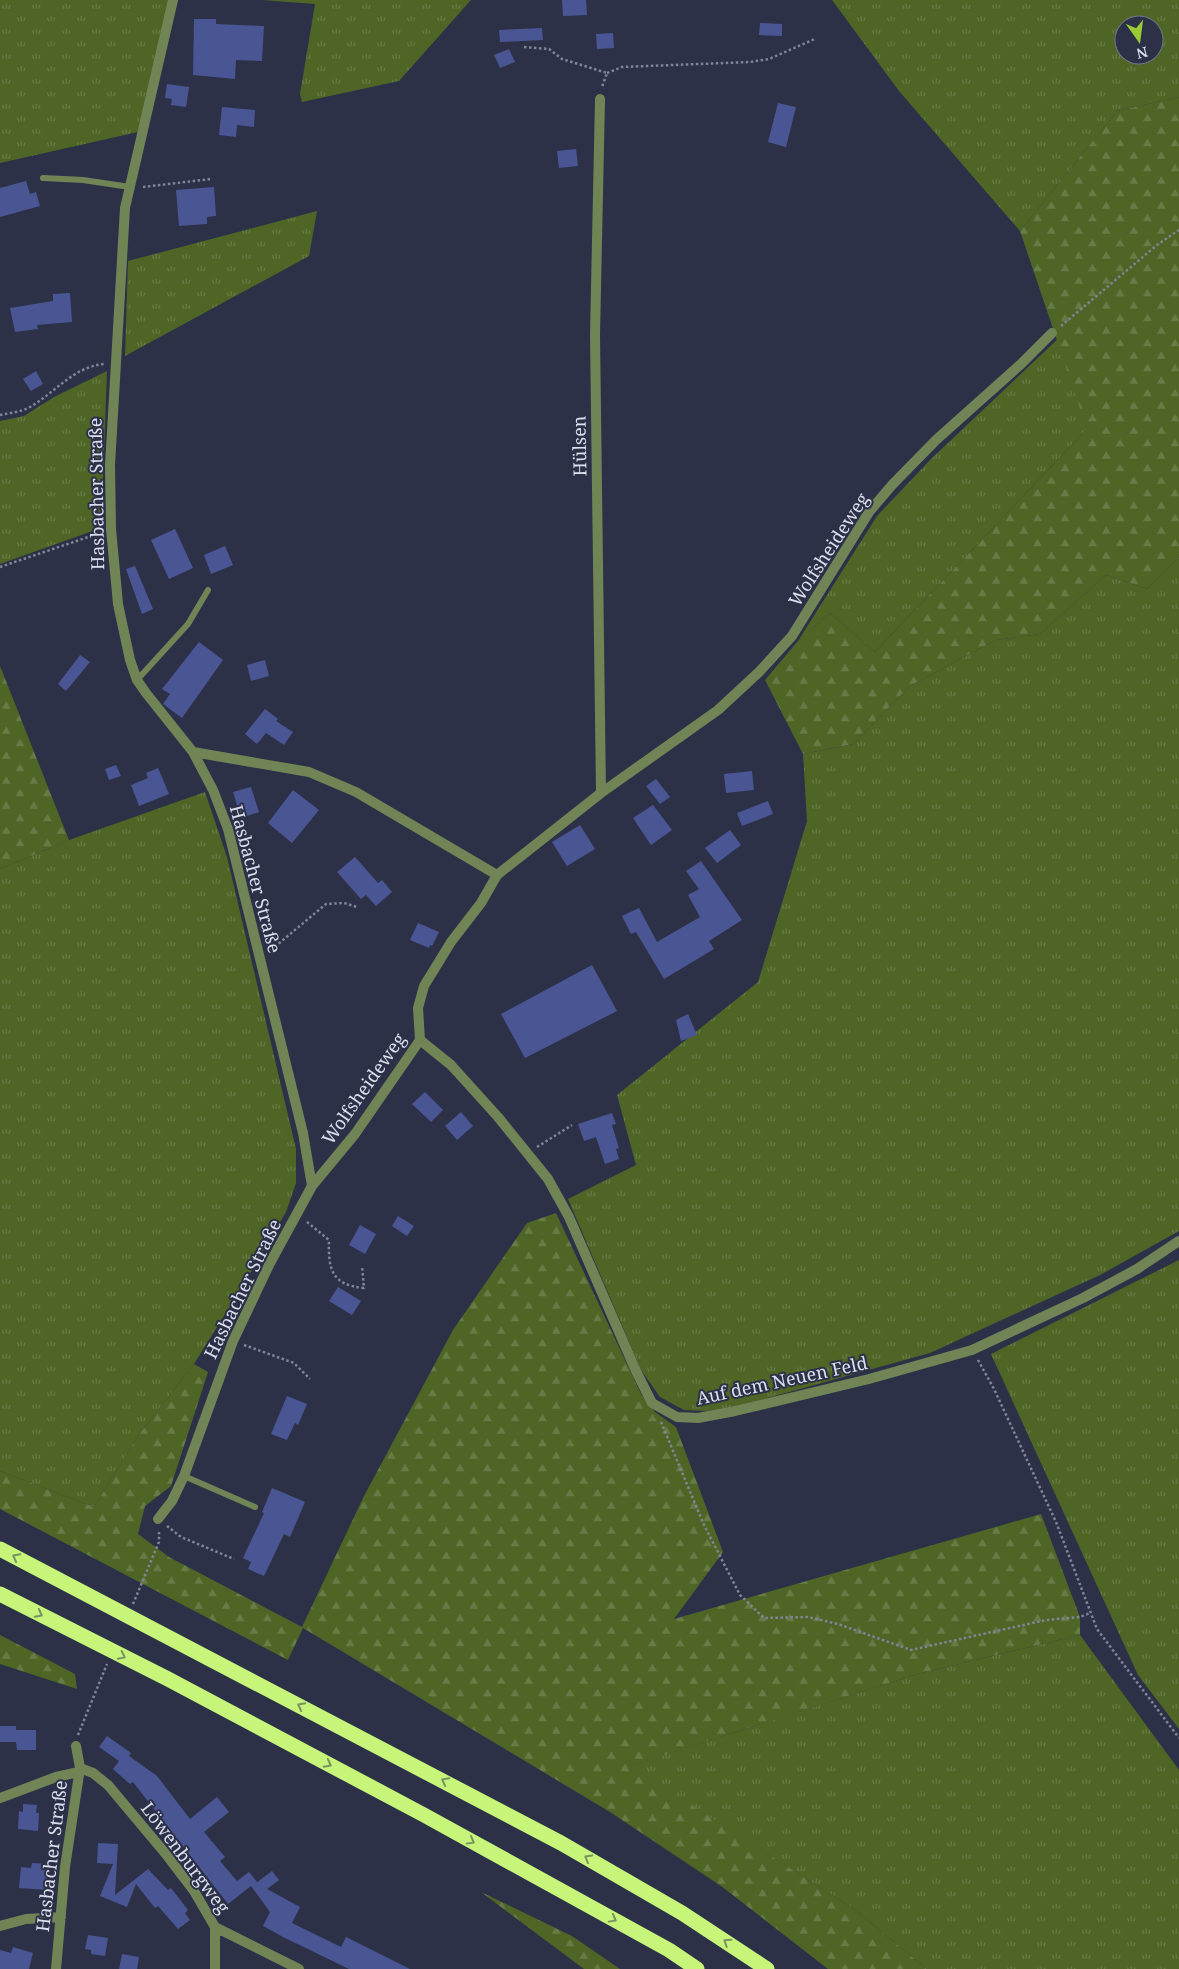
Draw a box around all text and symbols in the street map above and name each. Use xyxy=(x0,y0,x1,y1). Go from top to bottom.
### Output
north arrow xyxy=(1114,15,1164,65)
text: N xyxy=(1135,43,1150,64)
street label: Hülsen xyxy=(566,415,592,477)
street label: Hasbacher Straße xyxy=(83,418,109,570)
street label: Wolfsheideweg xyxy=(782,488,874,611)
street label: Hasbacher Straße xyxy=(225,802,287,955)
street label: Wolfsheideweg xyxy=(316,1028,411,1149)
street label: Hasbacher Straße xyxy=(198,1215,286,1362)
street label: Auf dem Neuen Feld xyxy=(694,1350,870,1410)
one-way arrow xyxy=(12,1553,21,1563)
one-way arrow xyxy=(34,1608,43,1618)
one-way arrow xyxy=(117,1650,126,1660)
one-way arrow xyxy=(297,1702,306,1712)
one-way arrow xyxy=(323,1758,332,1768)
one-way arrow xyxy=(441,1777,450,1787)
street label: Hasbacher Straße xyxy=(30,1779,72,1933)
street label: Löwenburgweg xyxy=(136,1797,236,1918)
one-way arrow xyxy=(466,1835,475,1845)
one-way arrow xyxy=(584,1855,593,1865)
one-way arrow xyxy=(608,1913,617,1923)
one-way arrow xyxy=(723,1939,732,1949)

